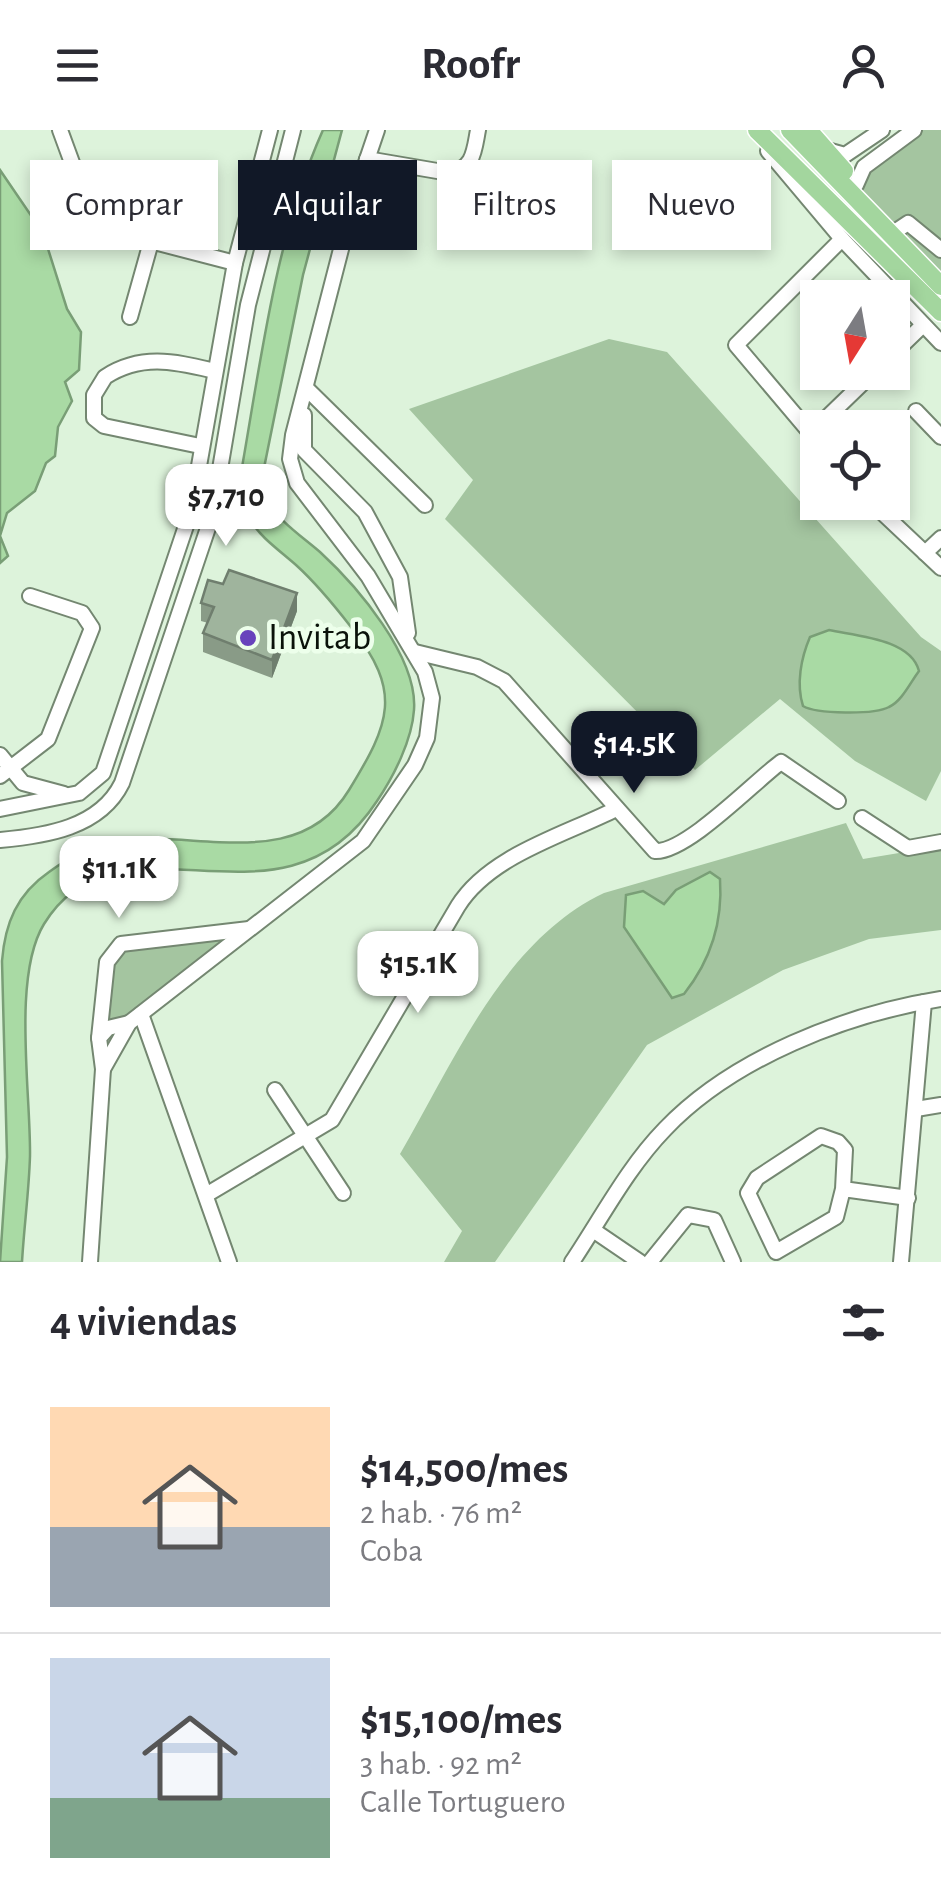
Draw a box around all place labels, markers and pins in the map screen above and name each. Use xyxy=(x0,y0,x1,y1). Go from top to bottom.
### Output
pin: $7,710 xyxy=(145,464,307,549)
place label: Invitab xyxy=(268,619,371,657)
marker: Invitab xyxy=(237,627,259,649)
pin: $14.5K xyxy=(553,711,715,796)
pin: $11.1K xyxy=(38,836,200,921)
pin: $15.1K xyxy=(337,931,499,1016)

